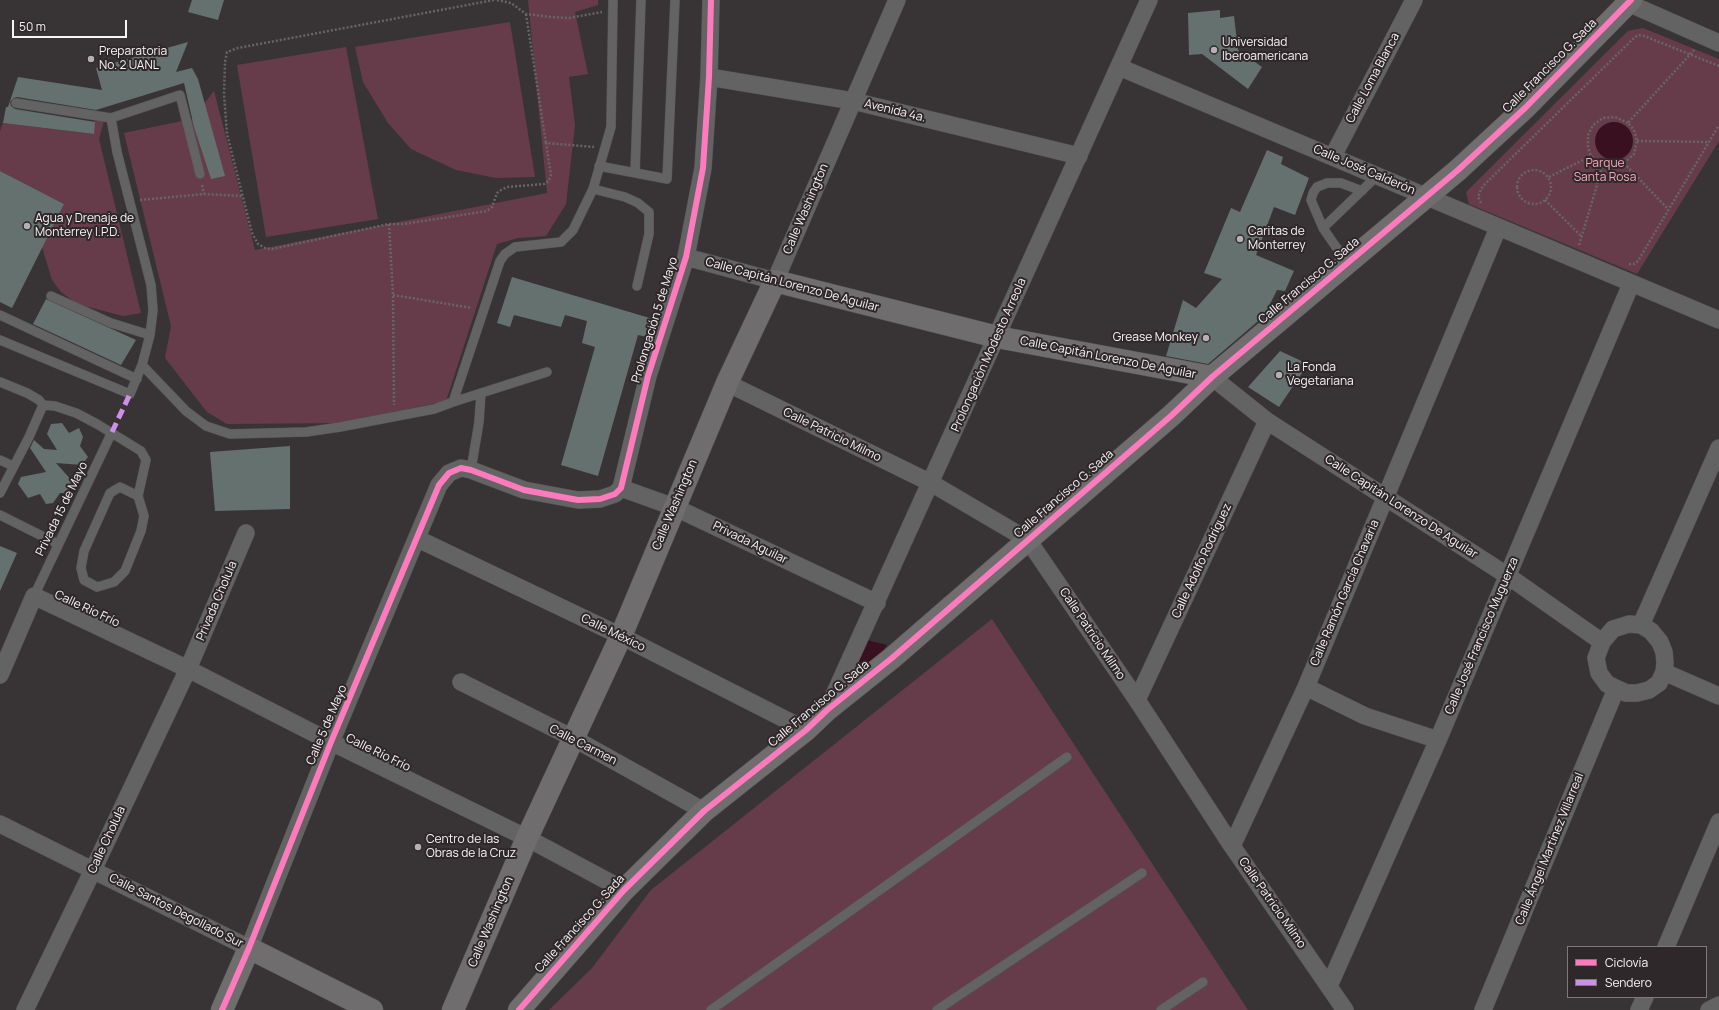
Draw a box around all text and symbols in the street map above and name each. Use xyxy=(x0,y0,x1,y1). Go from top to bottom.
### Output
scale bar xyxy=(14,12,129,38)
street label: Calle Francisco G. Sada xyxy=(1500,16,1600,116)
text: 50 m xyxy=(19,18,46,35)
street label: Calle Loma Blanca xyxy=(1343,31,1403,125)
place label: Universidad Iberoamericana xyxy=(1222,36,1308,64)
place label: Preparatoria No. 2 UANL xyxy=(99,45,167,73)
marker: Universidad Iberoamericana xyxy=(1209,45,1219,55)
marker: Preparatoria No. 2 UANL xyxy=(86,54,96,64)
street label: Avenida 4a. xyxy=(863,96,927,126)
street label: Calle José Calderón xyxy=(1311,142,1417,198)
park label: Parque Santa Rosa xyxy=(1574,157,1636,185)
street label: Calle Washington xyxy=(780,162,832,256)
place label: Agua y Drenaje de Monterrey I.P.D. xyxy=(35,212,134,240)
marker: Agua y Drenaje de Monterrey I.P.D. xyxy=(22,221,32,231)
place label: Caritas de Monterrey xyxy=(1248,225,1306,253)
marker: Caritas de Monterrey xyxy=(1235,234,1245,244)
street label: Calle Francisco G. Sada xyxy=(1256,235,1362,327)
street label: Prolongación 5 de Mayo xyxy=(629,255,681,385)
street label: Calle Capitán Lorenzo De Aguilar xyxy=(704,255,880,315)
street label: Prolongación Modesto Arreola xyxy=(949,276,1029,434)
place label: Grease Monkey xyxy=(1113,331,1198,345)
marker: Grease Monkey xyxy=(1201,333,1211,343)
street label: Calle Capitán Lorenzo De Aguilar xyxy=(1019,334,1197,382)
place label: La Fonda Vegetariana xyxy=(1287,361,1354,389)
marker: La Fonda Vegetariana xyxy=(1274,370,1284,380)
street label: Calle Patricio Milmo xyxy=(781,405,883,465)
street label: Calle Francisco G. Sada xyxy=(1011,447,1117,541)
street label: Calle Capitán Lorenzo De Aguilar xyxy=(1322,452,1480,562)
street label: Calle Washington xyxy=(649,458,701,552)
street label: Privada 15 de Mayo xyxy=(33,460,91,558)
street label: Calle Adolfo Rodríguez xyxy=(1169,501,1235,621)
street label: Calle Ramón García Chavaria xyxy=(1308,518,1382,668)
street label: Privada Aguilar xyxy=(710,519,790,567)
street label: Calle José Francisco Muguerza xyxy=(1442,555,1522,717)
street label: Privada Cholula xyxy=(194,559,240,643)
street label: Calle Patricio Milmo xyxy=(1056,585,1128,683)
street label: Calle Río Frío xyxy=(52,588,122,630)
street label: Calle México xyxy=(578,611,648,655)
street label: Calle Francisco G. Sada xyxy=(766,658,872,750)
street label: Calle 5 de Mayo xyxy=(304,683,350,767)
street label: Calle Carmen xyxy=(547,722,619,768)
street label: Calle Río Frío xyxy=(343,731,413,775)
street label: Calle Ángel Martínez Villarreal xyxy=(1513,771,1587,927)
street label: Calle Cholula xyxy=(85,804,129,876)
place label: Centro de las Obras de la Cruz xyxy=(426,833,516,861)
marker: Centro de las Obras de la Cruz xyxy=(413,842,423,852)
street label: Calle Patricio Milmo xyxy=(1235,855,1309,951)
street label: Calle Santos Degollado Sur xyxy=(106,871,246,951)
street label: Calle Francisco G. Sada xyxy=(532,872,628,976)
street label: Calle Washington xyxy=(465,875,517,969)
legend xyxy=(1567,946,1707,998)
text: Ciclovía xyxy=(1605,954,1648,971)
text: Sendero xyxy=(1605,974,1652,991)

